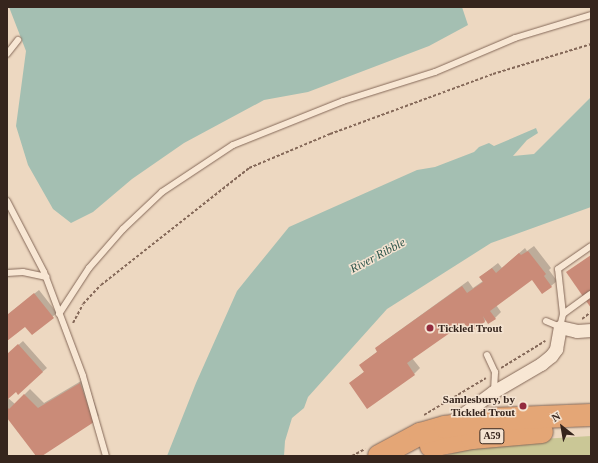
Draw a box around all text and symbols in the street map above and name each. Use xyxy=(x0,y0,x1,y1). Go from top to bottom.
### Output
water label: River Ribble xyxy=(348,235,408,277)
place label: Tickled Trout xyxy=(438,321,502,335)
marker: Tickled Trout xyxy=(425,323,435,333)
place label: Samlesbury, by Tickled Trout xyxy=(443,393,515,419)
marker: Samlesbury, by Tickled Trout xyxy=(518,401,528,411)
north arrow xyxy=(542,407,582,447)
text: N xyxy=(549,410,562,424)
road number: A59 xyxy=(479,428,505,444)

